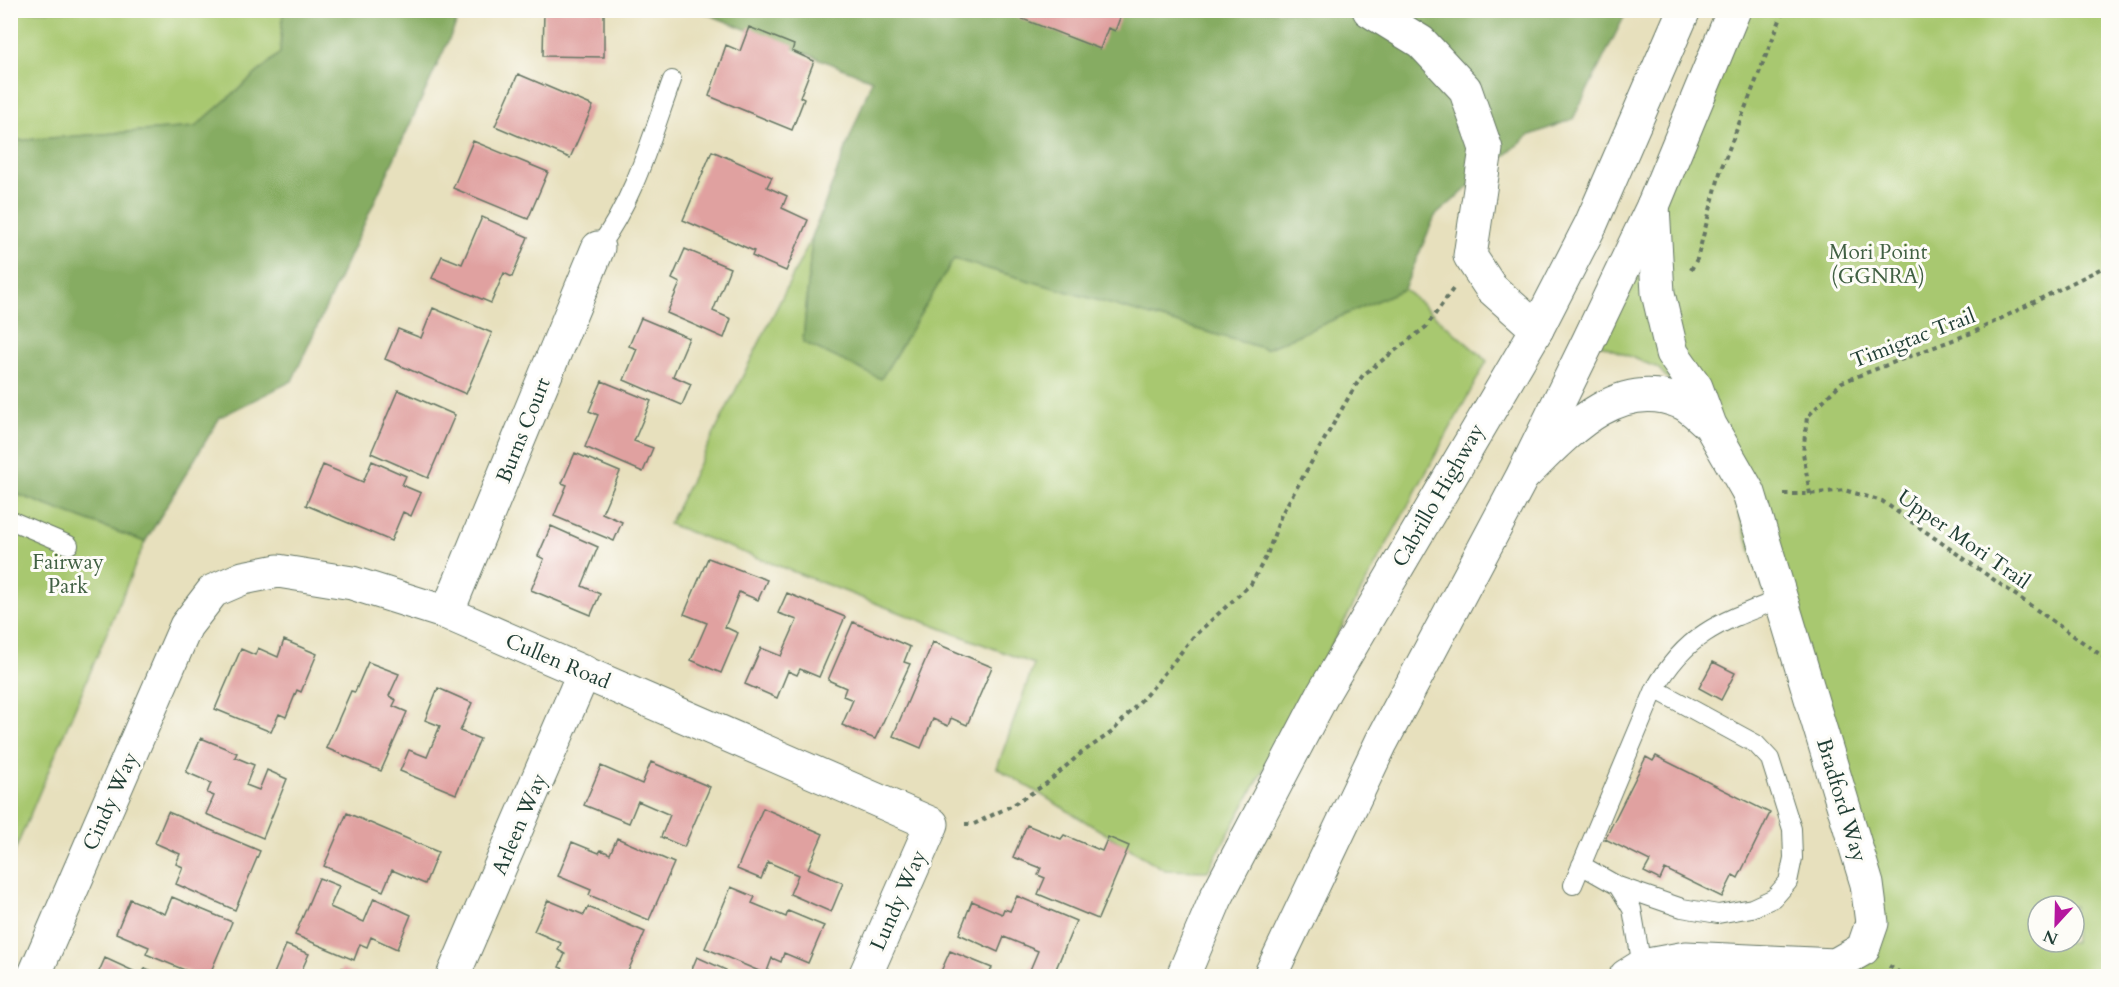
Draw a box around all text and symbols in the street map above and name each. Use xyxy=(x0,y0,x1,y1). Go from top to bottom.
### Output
park label: Mori Point (GGNRA) xyxy=(1829,238,1928,291)
street label: Timigtac Trail xyxy=(1847,301,1980,375)
street label: Burns Court xyxy=(489,373,558,487)
street label: Cabrillo Highway xyxy=(1386,418,1491,572)
street label: Upper Mori Trail xyxy=(1891,483,2036,596)
park label: Fairway Park xyxy=(32,548,104,601)
street label: Cullen Road xyxy=(501,626,615,697)
street label: Bradford Way xyxy=(1809,735,1874,865)
street label: Cindy Way xyxy=(76,747,145,855)
street label: Arleen Way xyxy=(485,769,554,880)
street label: Lundy Way xyxy=(863,845,934,955)
north arrow xyxy=(2026,894,2086,954)
text: N xyxy=(2040,924,2061,950)

